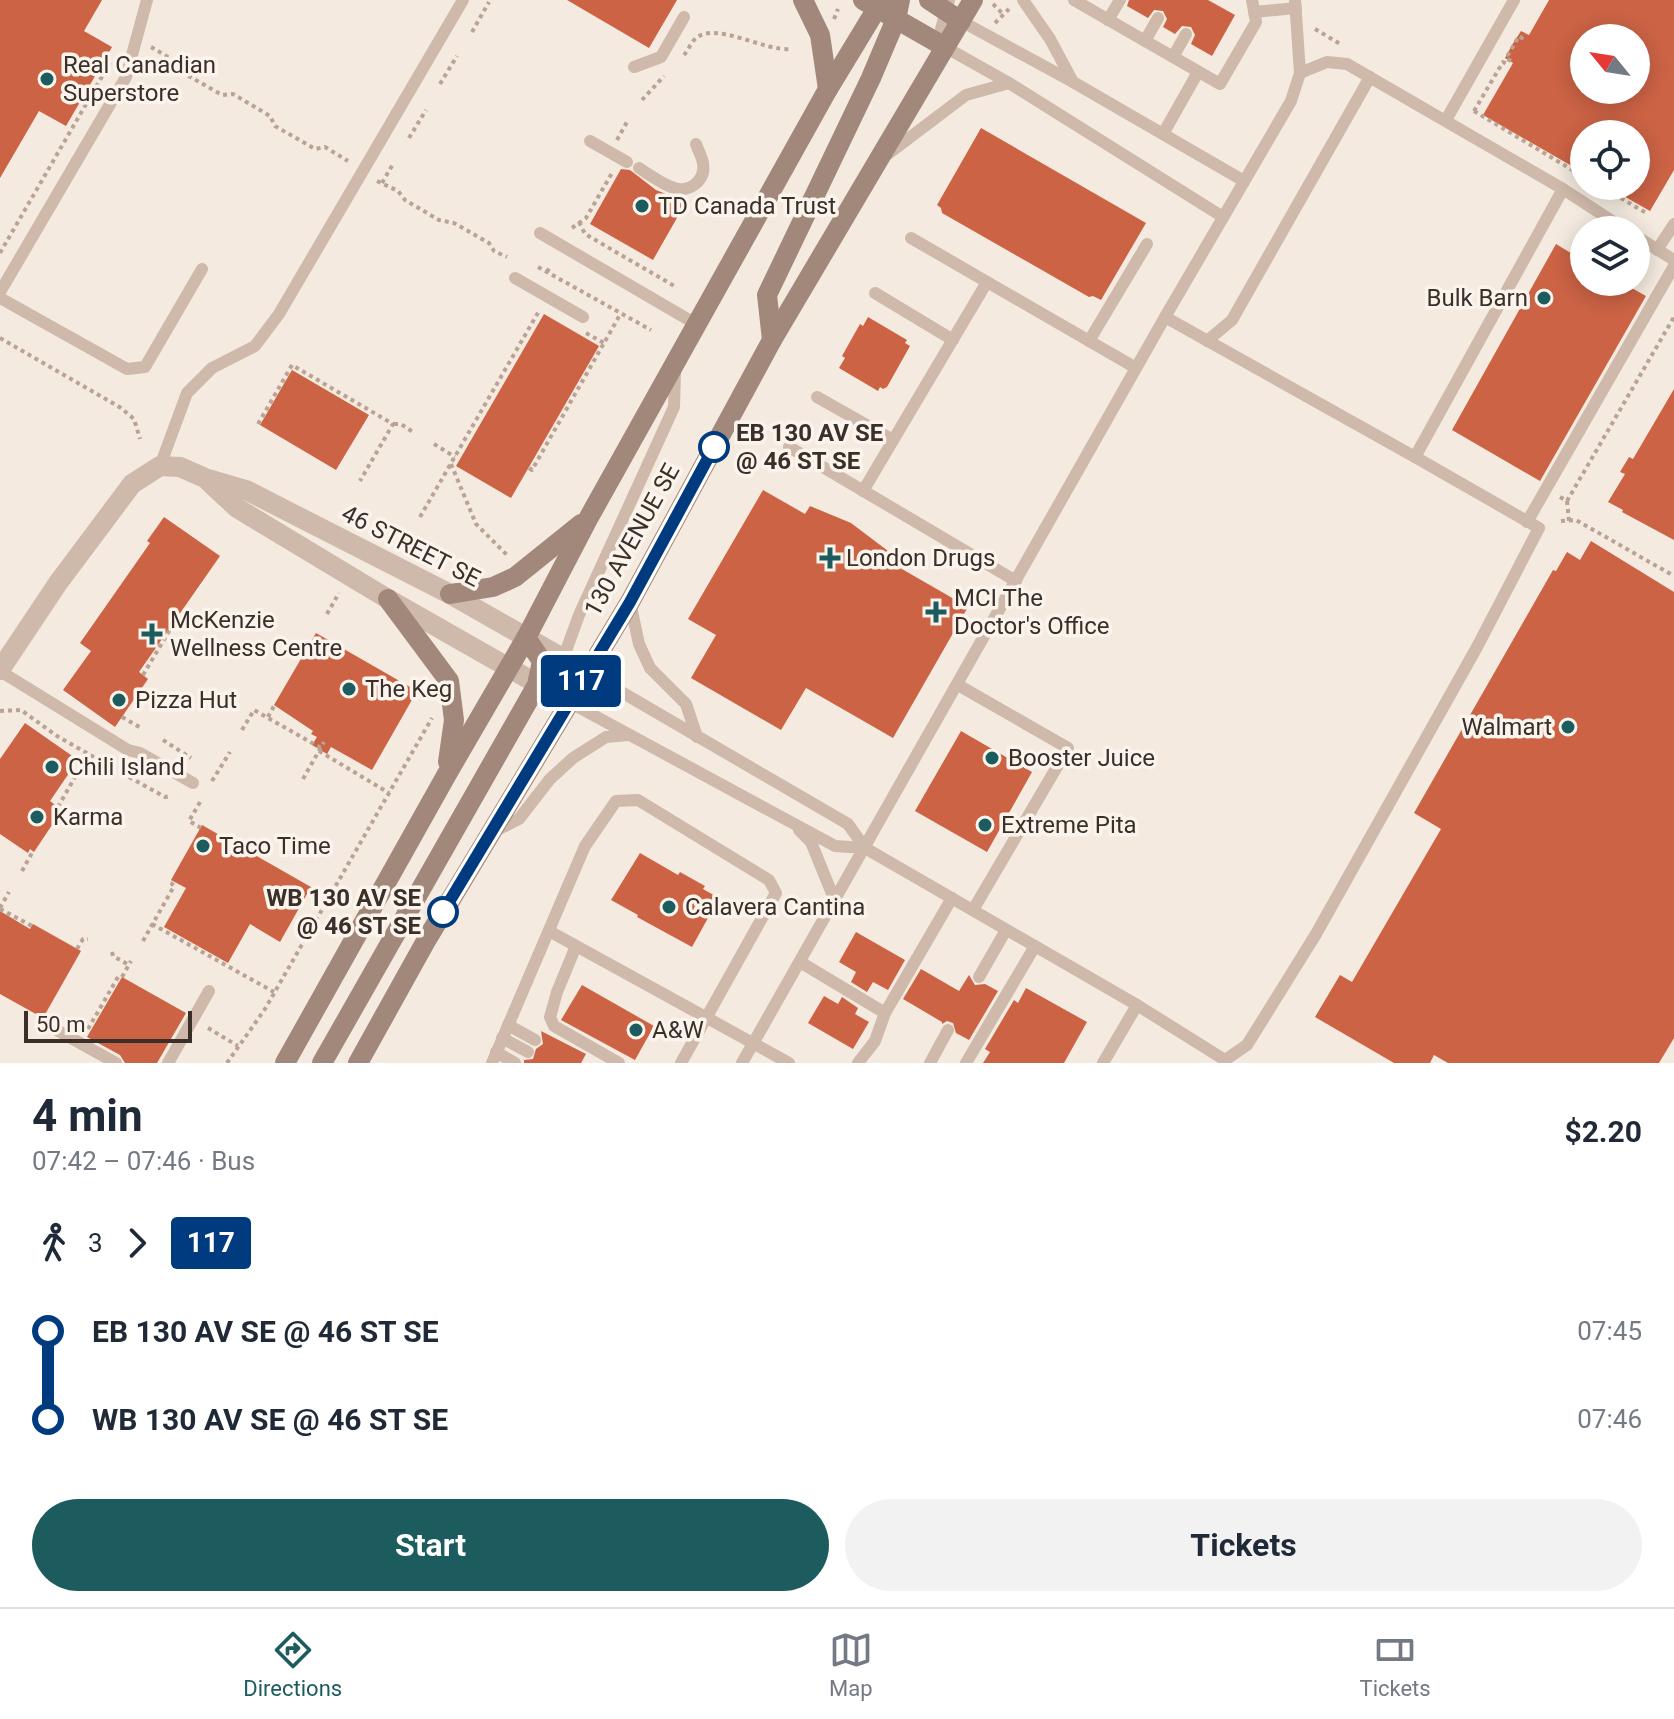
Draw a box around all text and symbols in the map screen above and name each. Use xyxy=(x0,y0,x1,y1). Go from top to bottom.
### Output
north arrow xyxy=(1570,24,1650,104)
map controls xyxy=(1570,24,1650,296)
place label: Real Canadian Superstore xyxy=(63,51,216,107)
marker: Real Canadian Superstore xyxy=(38,70,56,88)
button: locate xyxy=(1570,120,1650,200)
place label: TD Canada Trust xyxy=(658,192,836,220)
marker: TD Canada Trust xyxy=(633,197,651,215)
button: layers xyxy=(1570,216,1650,296)
place label: Bulk Barn xyxy=(1426,284,1528,312)
marker: Bulk Barn xyxy=(1535,289,1553,307)
place label: EB 130 AV SE @ 46 ST SE xyxy=(736,419,883,475)
marker: EB 130 AV SE @ 46 ST SE xyxy=(699,432,729,462)
street label: 130 AVENUE SE xyxy=(579,459,685,621)
street label: 46 STREET SE xyxy=(337,499,485,593)
place label: London Drugs xyxy=(846,544,995,572)
marker: London Drugs xyxy=(821,549,839,567)
place label: MCI The Doctor's Office xyxy=(954,584,1110,640)
marker: MCI The Doctor's Office xyxy=(925,601,947,623)
place label: McKenzie Wellness Centre xyxy=(170,606,342,662)
marker: McKenzie Wellness Centre xyxy=(141,623,163,645)
line badge: 117 xyxy=(535,655,627,707)
text: 117 xyxy=(557,664,605,697)
place label: The Keg xyxy=(365,675,452,703)
marker: The Keg xyxy=(340,680,358,698)
place label: Pizza Hut xyxy=(135,686,237,714)
marker: Pizza Hut xyxy=(110,691,128,709)
place label: Walmart xyxy=(1462,713,1552,741)
marker: Walmart xyxy=(1559,718,1577,736)
place label: Booster Juice xyxy=(1008,744,1155,772)
marker: Booster Juice xyxy=(983,749,1001,767)
place label: Chili Island xyxy=(68,753,185,781)
marker: Chili Island xyxy=(43,758,61,776)
place label: Karma xyxy=(53,803,123,831)
marker: Karma xyxy=(28,808,46,826)
place label: Extreme Pita xyxy=(1001,811,1137,839)
marker: Extreme Pita xyxy=(976,816,994,834)
place label: Taco Time xyxy=(219,832,331,860)
marker: Taco Time xyxy=(194,837,212,855)
place label: WB 130 AV SE @ 46 ST SE xyxy=(266,884,421,940)
place label: Calavera Cantina xyxy=(685,893,865,921)
marker: WB 130 AV SE @ 46 ST SE xyxy=(428,897,458,927)
marker: Calavera Cantina xyxy=(660,898,678,916)
scale bar xyxy=(24,1007,192,1043)
text: 50 m xyxy=(36,1012,85,1037)
place label: A&W xyxy=(652,1016,704,1044)
marker: A&W xyxy=(627,1021,645,1039)
text: 4 min xyxy=(32,1090,143,1142)
text: $2.20 xyxy=(1564,1114,1642,1149)
text: 07:42 – 07:46 · Bus xyxy=(32,1146,255,1176)
icon: walk xyxy=(32,1221,76,1265)
icon: forward xyxy=(115,1221,159,1265)
text: 117 xyxy=(187,1226,235,1259)
text: 3 xyxy=(88,1228,103,1258)
text: EB 130 AV SE @ 46 ST SE xyxy=(92,1314,439,1349)
text: 07:45 xyxy=(1577,1316,1642,1346)
text: WB 130 AV SE @ 46 ST SE xyxy=(92,1402,448,1437)
text: 07:46 xyxy=(1577,1404,1642,1434)
button: Start xyxy=(32,1499,829,1591)
button: Tickets xyxy=(845,1499,1642,1591)
tab: Directions xyxy=(243,1628,342,1701)
tab: Map xyxy=(829,1628,873,1701)
tab: Tickets xyxy=(1360,1628,1431,1701)

